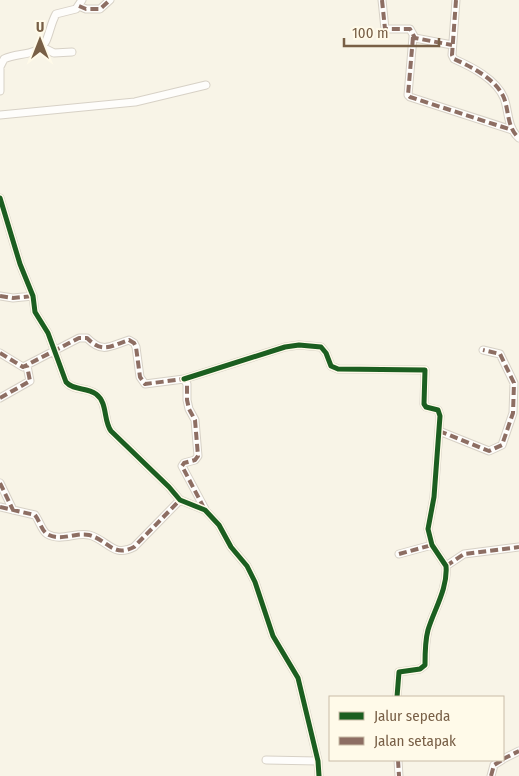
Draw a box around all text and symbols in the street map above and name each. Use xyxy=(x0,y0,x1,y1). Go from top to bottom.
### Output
north arrow xyxy=(15,15,65,65)
scale bar xyxy=(344,15,439,47)
text: U xyxy=(36,19,44,36)
text: 100 m xyxy=(352,24,389,42)
legend xyxy=(329,696,504,761)
text: Jalur sepeda xyxy=(374,707,450,725)
text: Jalan setapak xyxy=(374,732,456,750)

